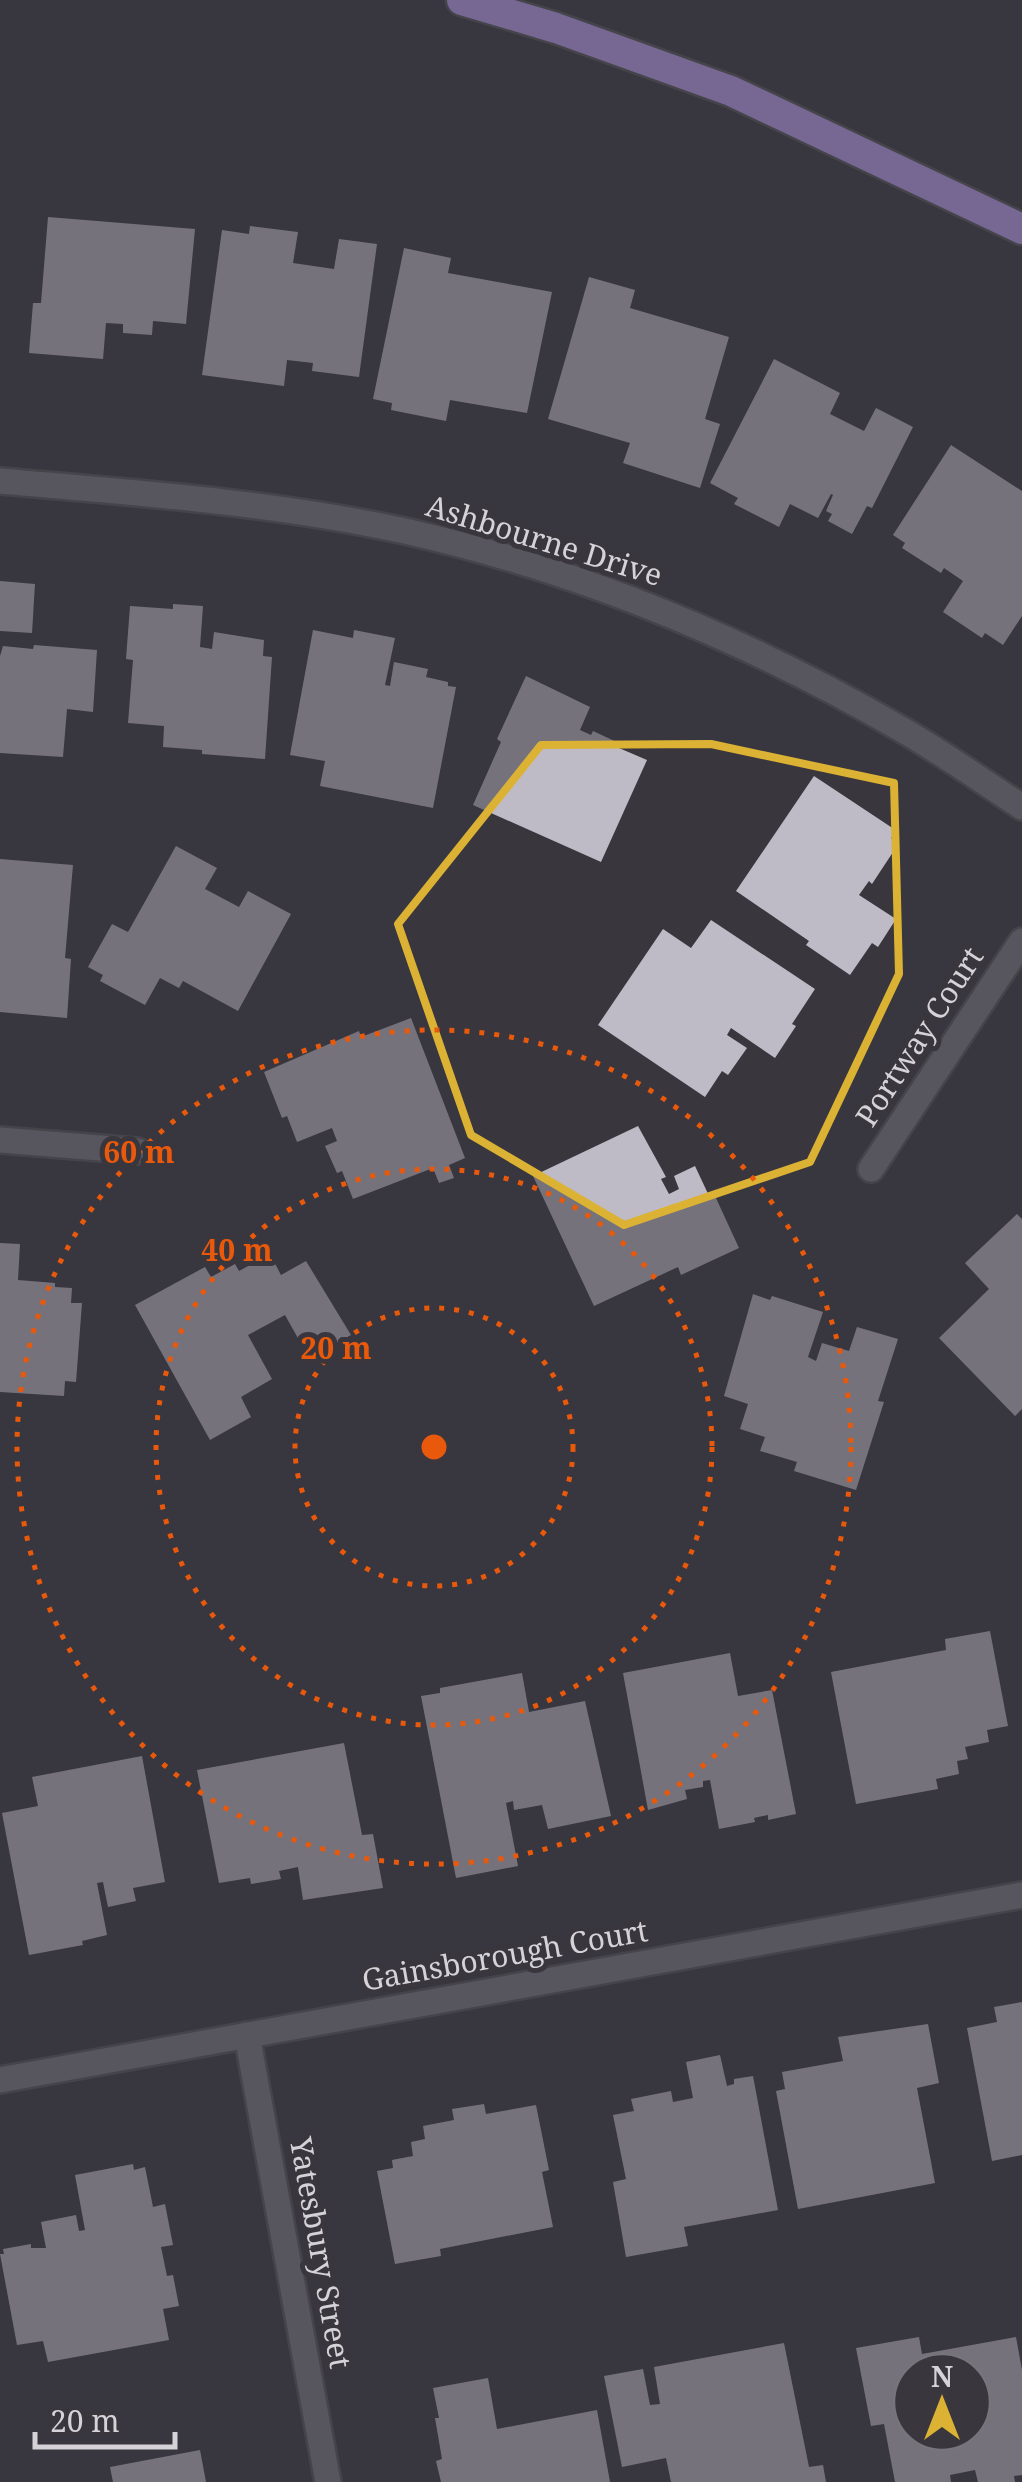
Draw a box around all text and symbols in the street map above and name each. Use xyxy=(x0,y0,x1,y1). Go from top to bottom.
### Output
street label: Ashbourne Drive xyxy=(421,484,667,595)
street label: Portway Court xyxy=(845,938,992,1134)
text: 60 m xyxy=(103,1131,175,1172)
text: 40 m xyxy=(201,1229,273,1270)
text: 20 m xyxy=(300,1327,372,1368)
centre of rings xyxy=(416,1429,452,1465)
street label: Gainsborough Court xyxy=(359,1909,651,2000)
street label: Yatesbury Street xyxy=(281,2133,362,2372)
north arrow xyxy=(892,2352,992,2452)
text: N xyxy=(931,2357,953,2395)
scale bar xyxy=(35,2387,175,2449)
text: 20 m xyxy=(50,2400,120,2441)

